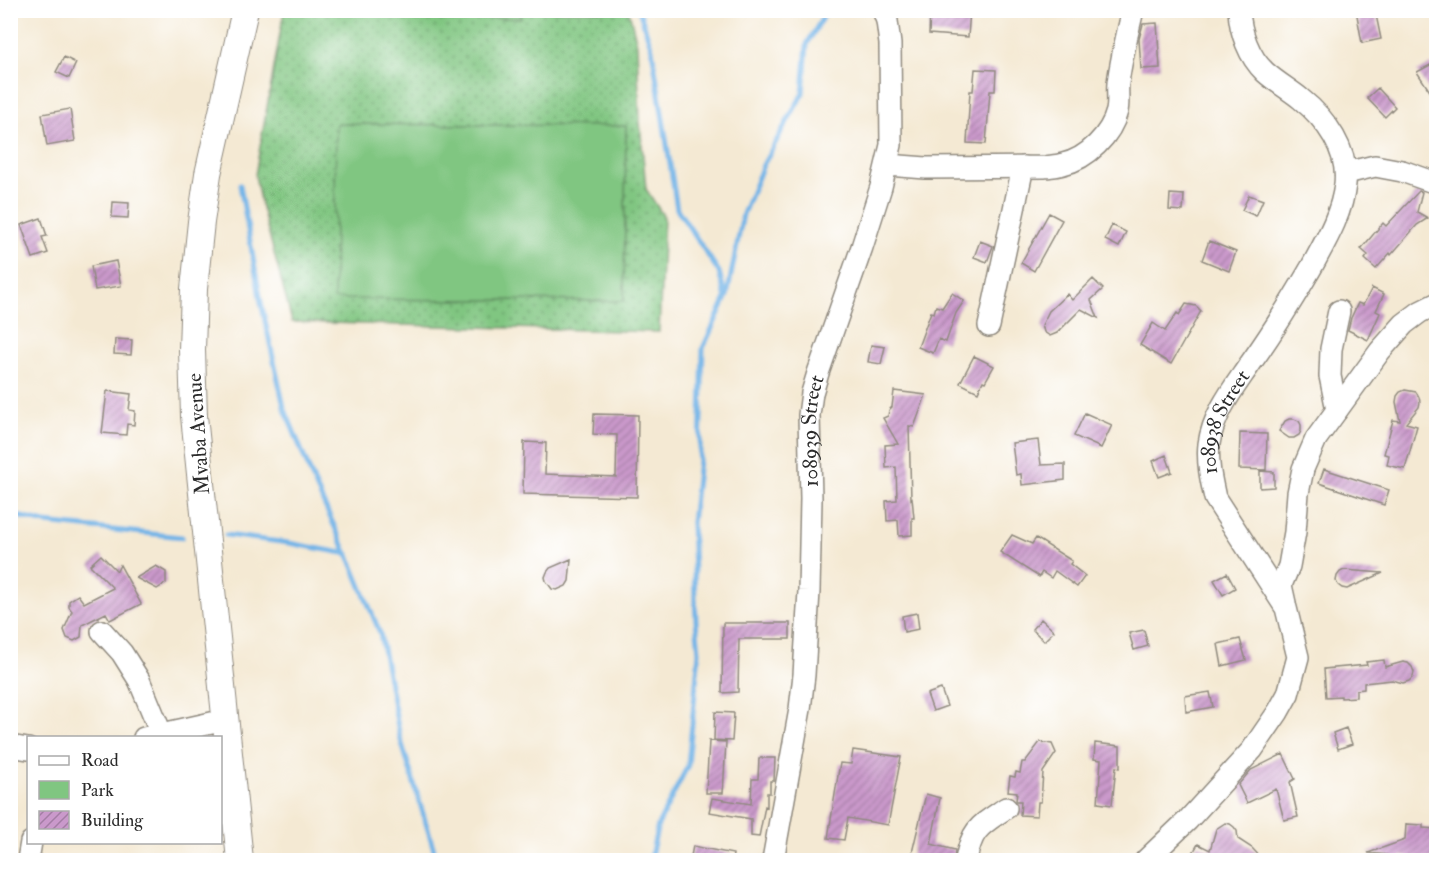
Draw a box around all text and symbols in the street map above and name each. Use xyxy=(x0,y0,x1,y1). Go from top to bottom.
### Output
street label: 108938 Street xyxy=(1195,364,1256,476)
street label: Mvaba Avenue xyxy=(181,372,216,496)
street label: 108939 Street xyxy=(796,372,831,487)
legend xyxy=(27,736,222,844)
text: Road xyxy=(81,749,119,772)
text: Park xyxy=(81,779,114,802)
text: Building xyxy=(81,809,144,832)

